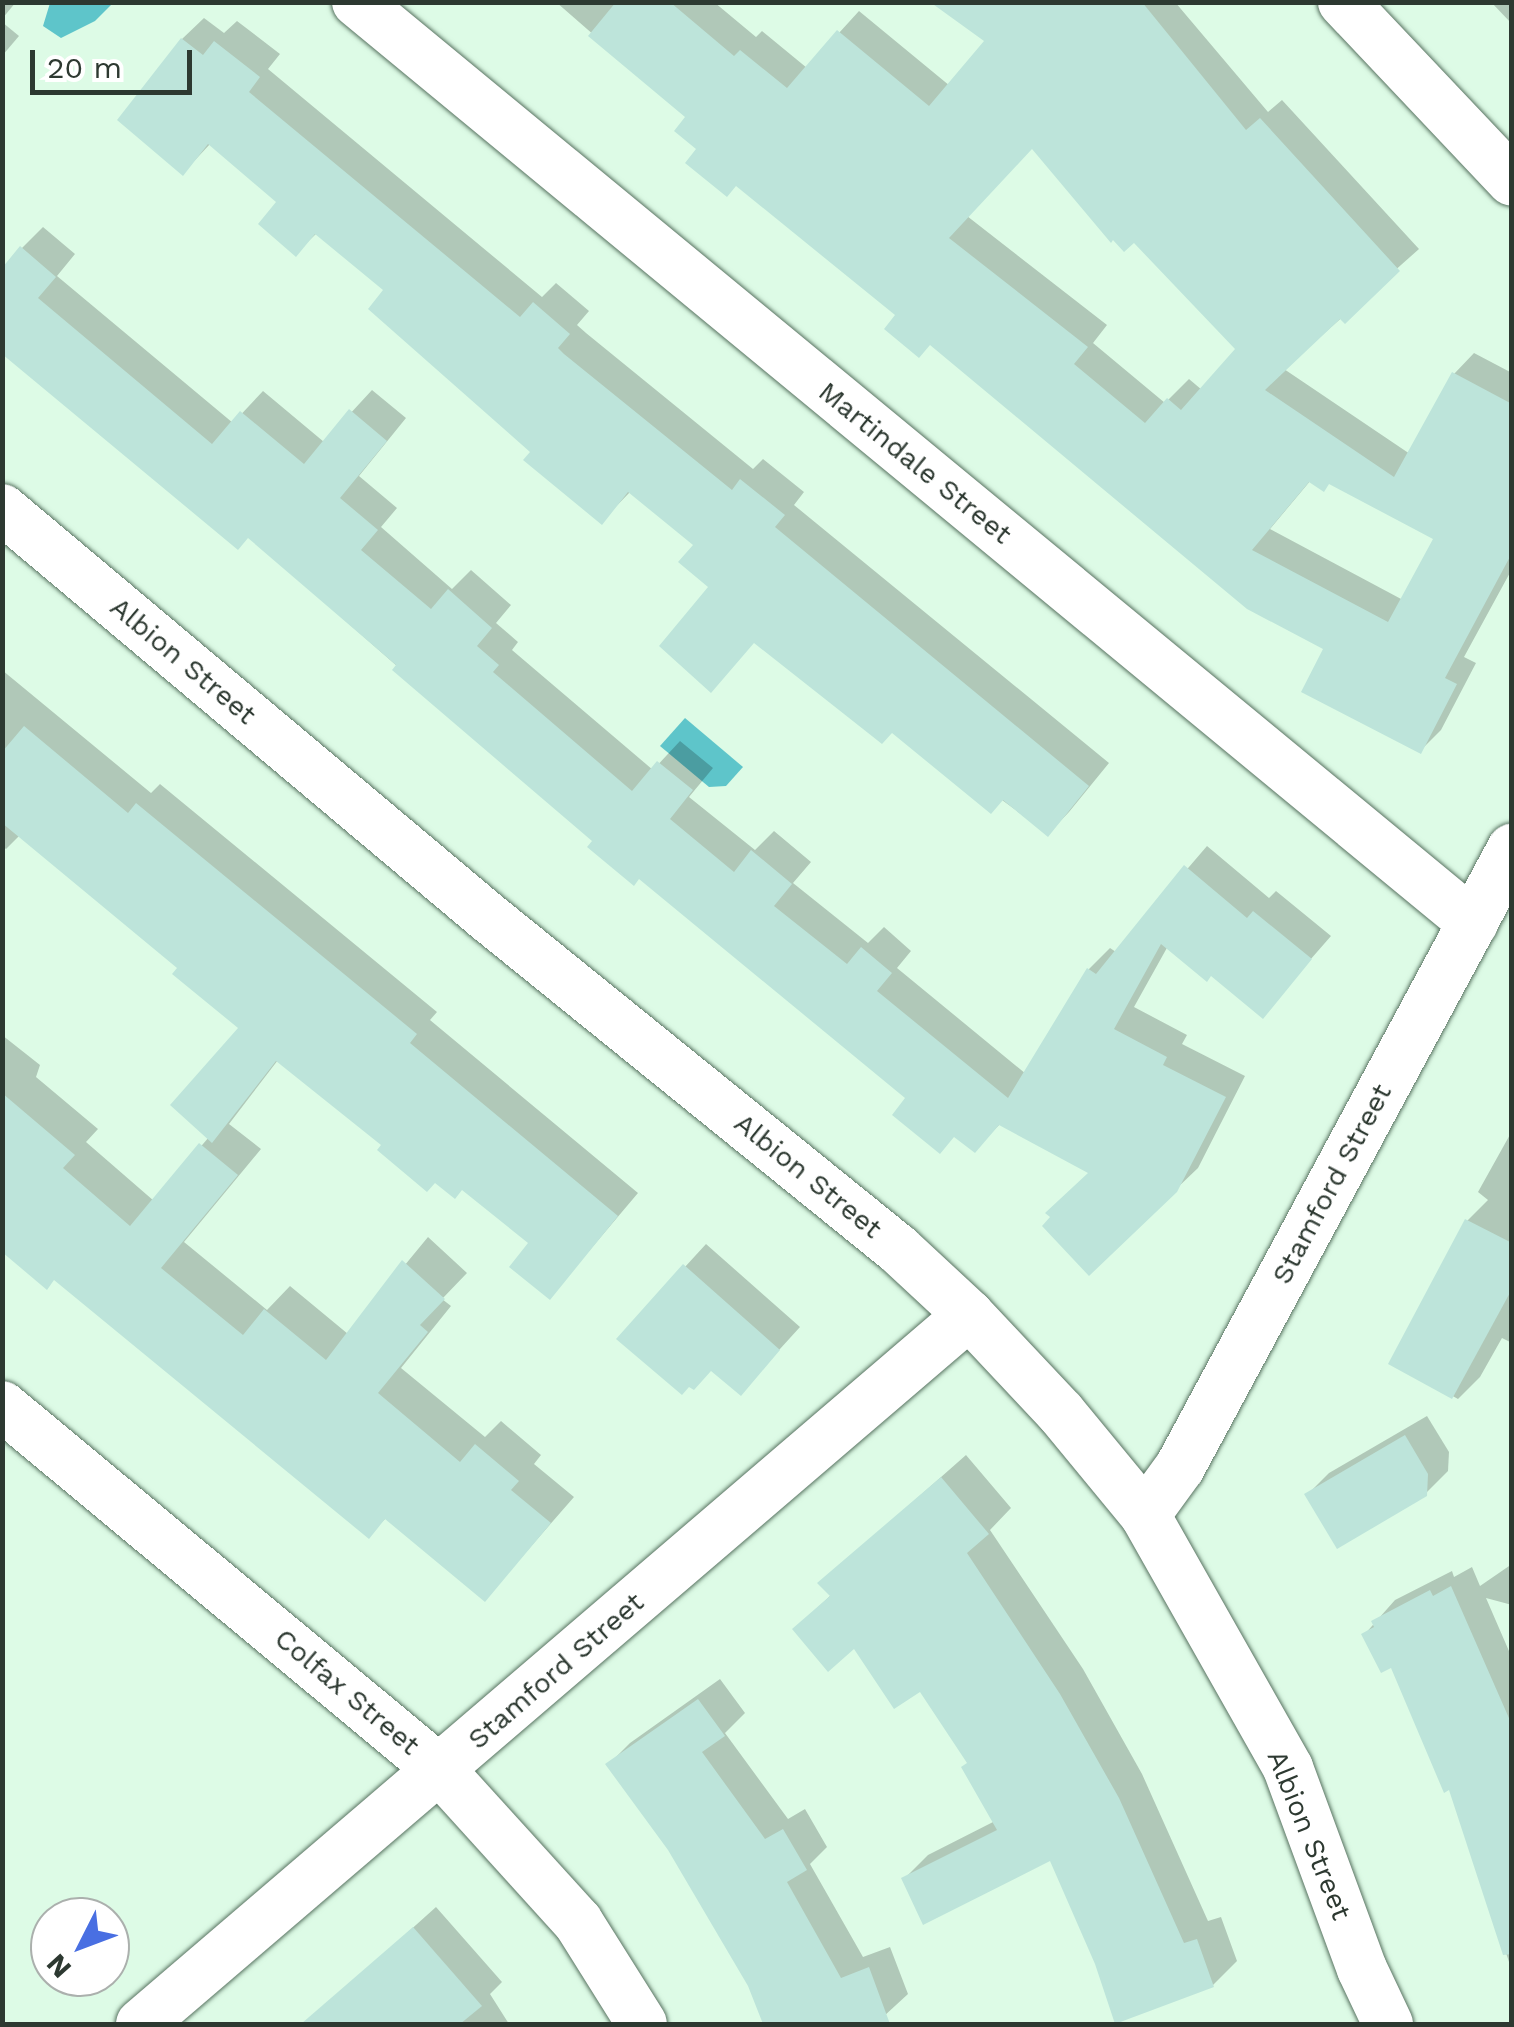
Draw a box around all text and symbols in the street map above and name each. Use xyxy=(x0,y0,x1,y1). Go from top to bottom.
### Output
scale bar xyxy=(35,30,198,92)
text: 20 m xyxy=(47,50,122,85)
street label: Martindale Street xyxy=(812,375,1018,551)
street label: Albion Street xyxy=(103,590,263,732)
street label: Stamford Street xyxy=(1265,1078,1399,1290)
street label: Albion Street xyxy=(727,1106,889,1246)
street label: Stamford Street xyxy=(461,1586,651,1756)
street label: Colfax Street xyxy=(268,1621,426,1763)
street label: Albion Street xyxy=(1260,1745,1358,1925)
north arrow xyxy=(30,1897,130,1997)
text: N xyxy=(40,1947,78,1985)

